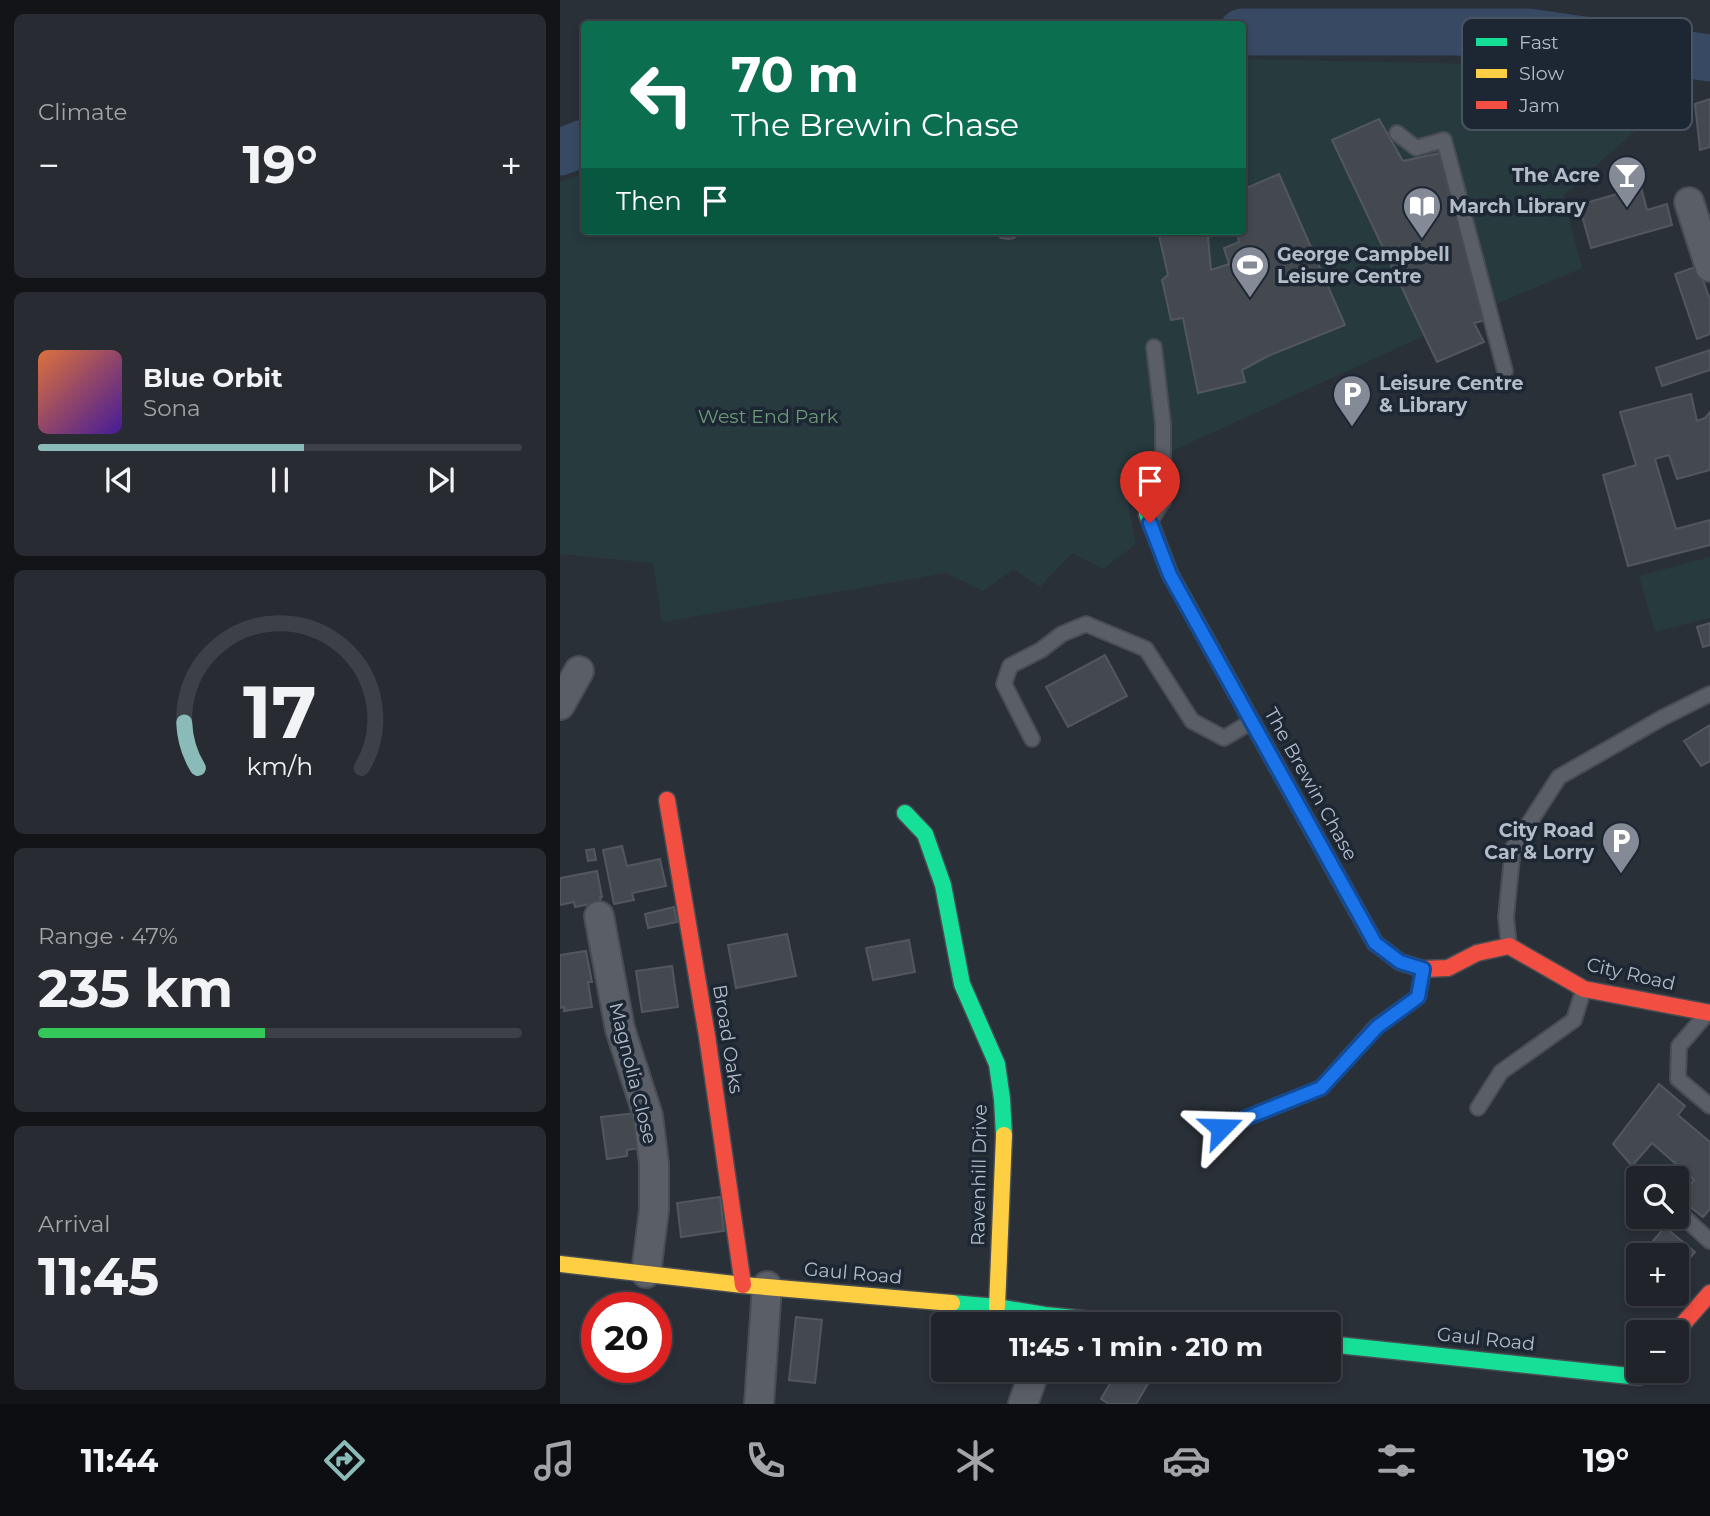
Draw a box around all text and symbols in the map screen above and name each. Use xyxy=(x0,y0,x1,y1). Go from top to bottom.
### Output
legend xyxy=(1462,18,1692,130)
text: Fast xyxy=(1519,31,1559,54)
text: 70 m xyxy=(731,45,859,104)
icon: left xyxy=(616,49,707,140)
text: Slow xyxy=(1519,62,1564,85)
text: Jam xyxy=(1518,94,1560,117)
text: Climate xyxy=(38,98,127,126)
text: The Brewin Chase xyxy=(731,105,1019,144)
text: 19° xyxy=(242,133,318,196)
text: − xyxy=(38,142,60,189)
text: + xyxy=(500,142,522,189)
bar icon: The Acre xyxy=(1606,154,1648,209)
place label: The Acre xyxy=(1512,164,1600,187)
icon: arrive xyxy=(696,182,734,220)
text: Then xyxy=(616,185,682,217)
library icon: March Library xyxy=(1401,185,1443,240)
place label: March Library xyxy=(1449,195,1586,218)
place label: George Campbell Leisure Centre xyxy=(1277,243,1450,288)
sports icon: George Campbell Leisure Centre xyxy=(1229,244,1271,299)
text: Blue Orbit xyxy=(143,362,282,394)
place label: Leisure Centre & Library xyxy=(1379,372,1523,417)
parking icon: Leisure Centre & Library xyxy=(1331,373,1373,428)
text: Sona xyxy=(143,394,201,422)
park label: West End Park xyxy=(698,405,839,428)
pin xyxy=(1120,451,1180,523)
icon: previous xyxy=(100,461,138,499)
icon: pause xyxy=(261,461,299,499)
icon: next xyxy=(422,461,460,499)
icon: arrive xyxy=(1131,462,1169,500)
text: 17 xyxy=(243,668,317,756)
street label: The Brewin Chase xyxy=(1259,704,1363,864)
text: km/h xyxy=(247,751,313,781)
place label: City Road Car & Lorry xyxy=(1484,819,1595,864)
parking icon: City Road Car & Lorry xyxy=(1600,820,1642,875)
text: Range · 47% xyxy=(38,922,178,950)
street label: City Road xyxy=(1584,953,1678,995)
text: 235 km xyxy=(38,957,233,1020)
street label: Broad Oaks xyxy=(708,983,748,1095)
street label: Magnolia Close xyxy=(604,1000,662,1146)
position arrow xyxy=(1184,1091,1258,1165)
street label: Ravenhill Drive xyxy=(966,1104,992,1246)
map controls xyxy=(1626,1166,1689,1383)
button: search xyxy=(1626,1166,1689,1229)
text: Arrival xyxy=(38,1210,111,1238)
button: + xyxy=(1626,1243,1689,1306)
text: 11:45 xyxy=(38,1245,159,1308)
street label: Gaul Road xyxy=(803,1257,903,1289)
speed limit sign: 20 xyxy=(581,1292,672,1383)
button: − xyxy=(1626,1320,1689,1383)
street label: Gaul Road xyxy=(1436,1322,1536,1356)
text: 11:45 · 1 min · 210 m xyxy=(1009,1331,1263,1363)
icon: directions xyxy=(320,1436,369,1485)
icon: music xyxy=(530,1436,579,1485)
icon: phone xyxy=(741,1436,790,1485)
icon: climate xyxy=(951,1436,1000,1485)
icon: car xyxy=(1162,1436,1211,1485)
icon: filters xyxy=(1372,1436,1421,1485)
text: 11:44 xyxy=(81,1441,158,1480)
text: 19° xyxy=(1583,1441,1629,1480)

